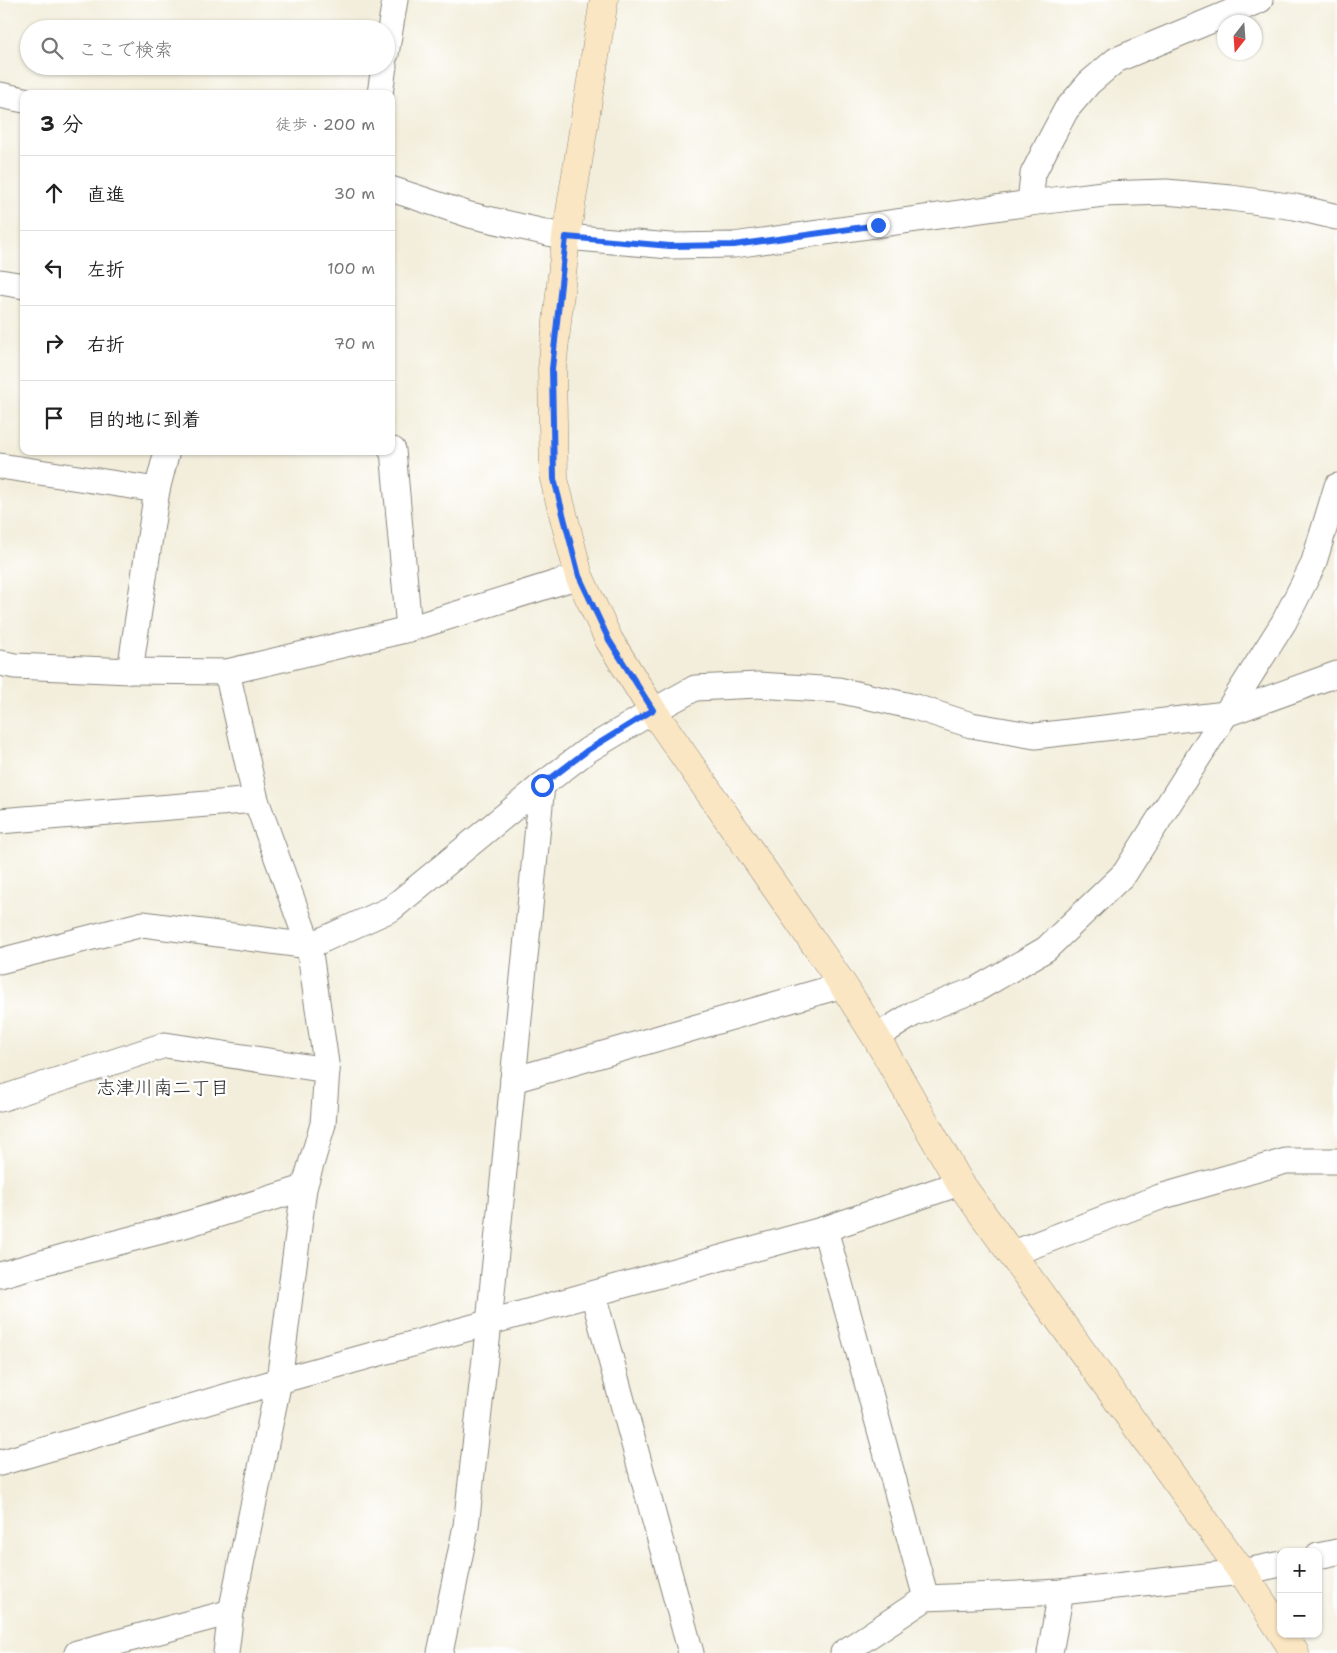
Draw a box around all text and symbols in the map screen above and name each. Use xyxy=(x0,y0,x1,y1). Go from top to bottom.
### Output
north arrow xyxy=(1217,15,1262,60)
search box xyxy=(20,20,395,75)
icon: search xyxy=(38,34,66,62)
text: ここで検索 xyxy=(78,37,173,62)
text: 3 分 xyxy=(40,110,83,138)
text: 徒歩 · 200 m xyxy=(275,114,375,135)
icon: ahead xyxy=(40,179,68,207)
text: 直進 xyxy=(87,182,125,207)
text: 30 m xyxy=(334,183,375,204)
route end xyxy=(867,214,890,237)
icon: left xyxy=(40,254,68,282)
text: 左折 xyxy=(87,257,125,282)
text: 100 m xyxy=(327,258,375,279)
icon: right xyxy=(40,329,68,357)
text: 右折 xyxy=(87,332,125,357)
text: 70 m xyxy=(334,333,375,354)
icon: arrive xyxy=(40,404,68,432)
text: 目的地に到着 xyxy=(87,407,201,432)
route start xyxy=(531,774,554,797)
district label: 志津川南二丁目 xyxy=(96,1075,230,1100)
map controls xyxy=(1277,1548,1322,1638)
button: + xyxy=(1277,1548,1322,1593)
button: − xyxy=(1277,1593,1322,1638)

